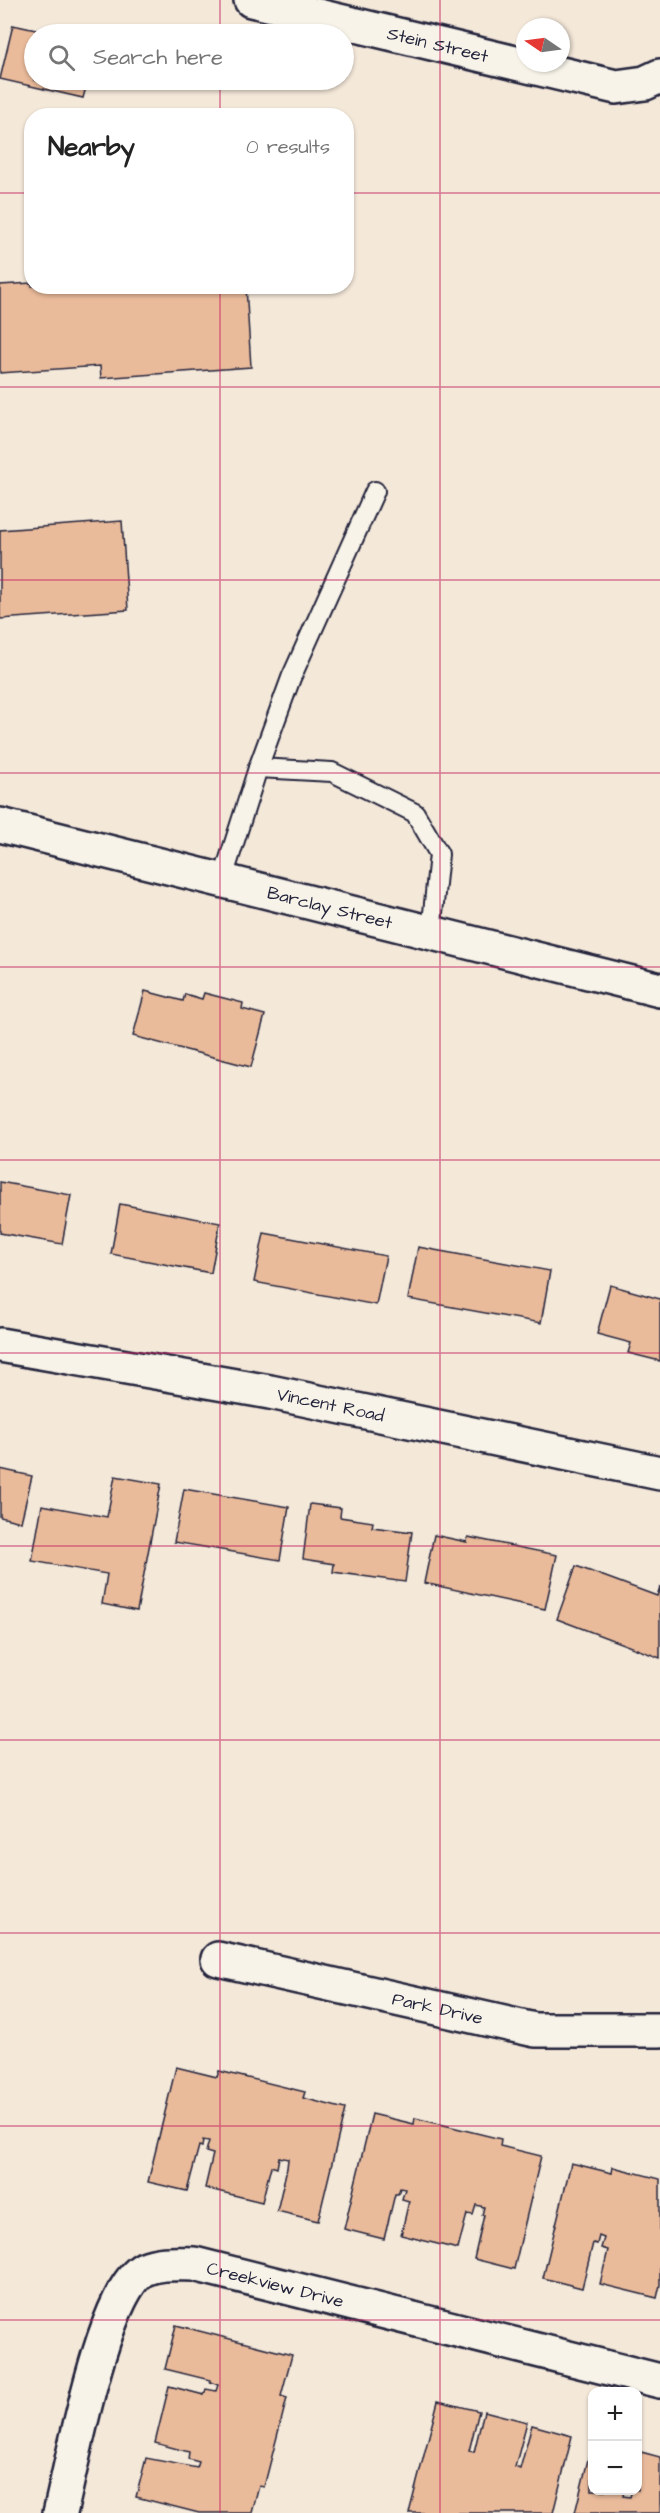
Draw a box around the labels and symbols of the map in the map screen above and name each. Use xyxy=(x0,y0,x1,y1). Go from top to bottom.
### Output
north arrow xyxy=(516,18,570,72)
street label: Stein Street xyxy=(385,21,491,69)
street label: Barclay Street xyxy=(265,880,396,936)
street label: Vincent Road xyxy=(275,1382,386,1428)
street label: Park Drive xyxy=(390,1986,485,2031)
street label: Creekview Drive xyxy=(204,2256,346,2314)

